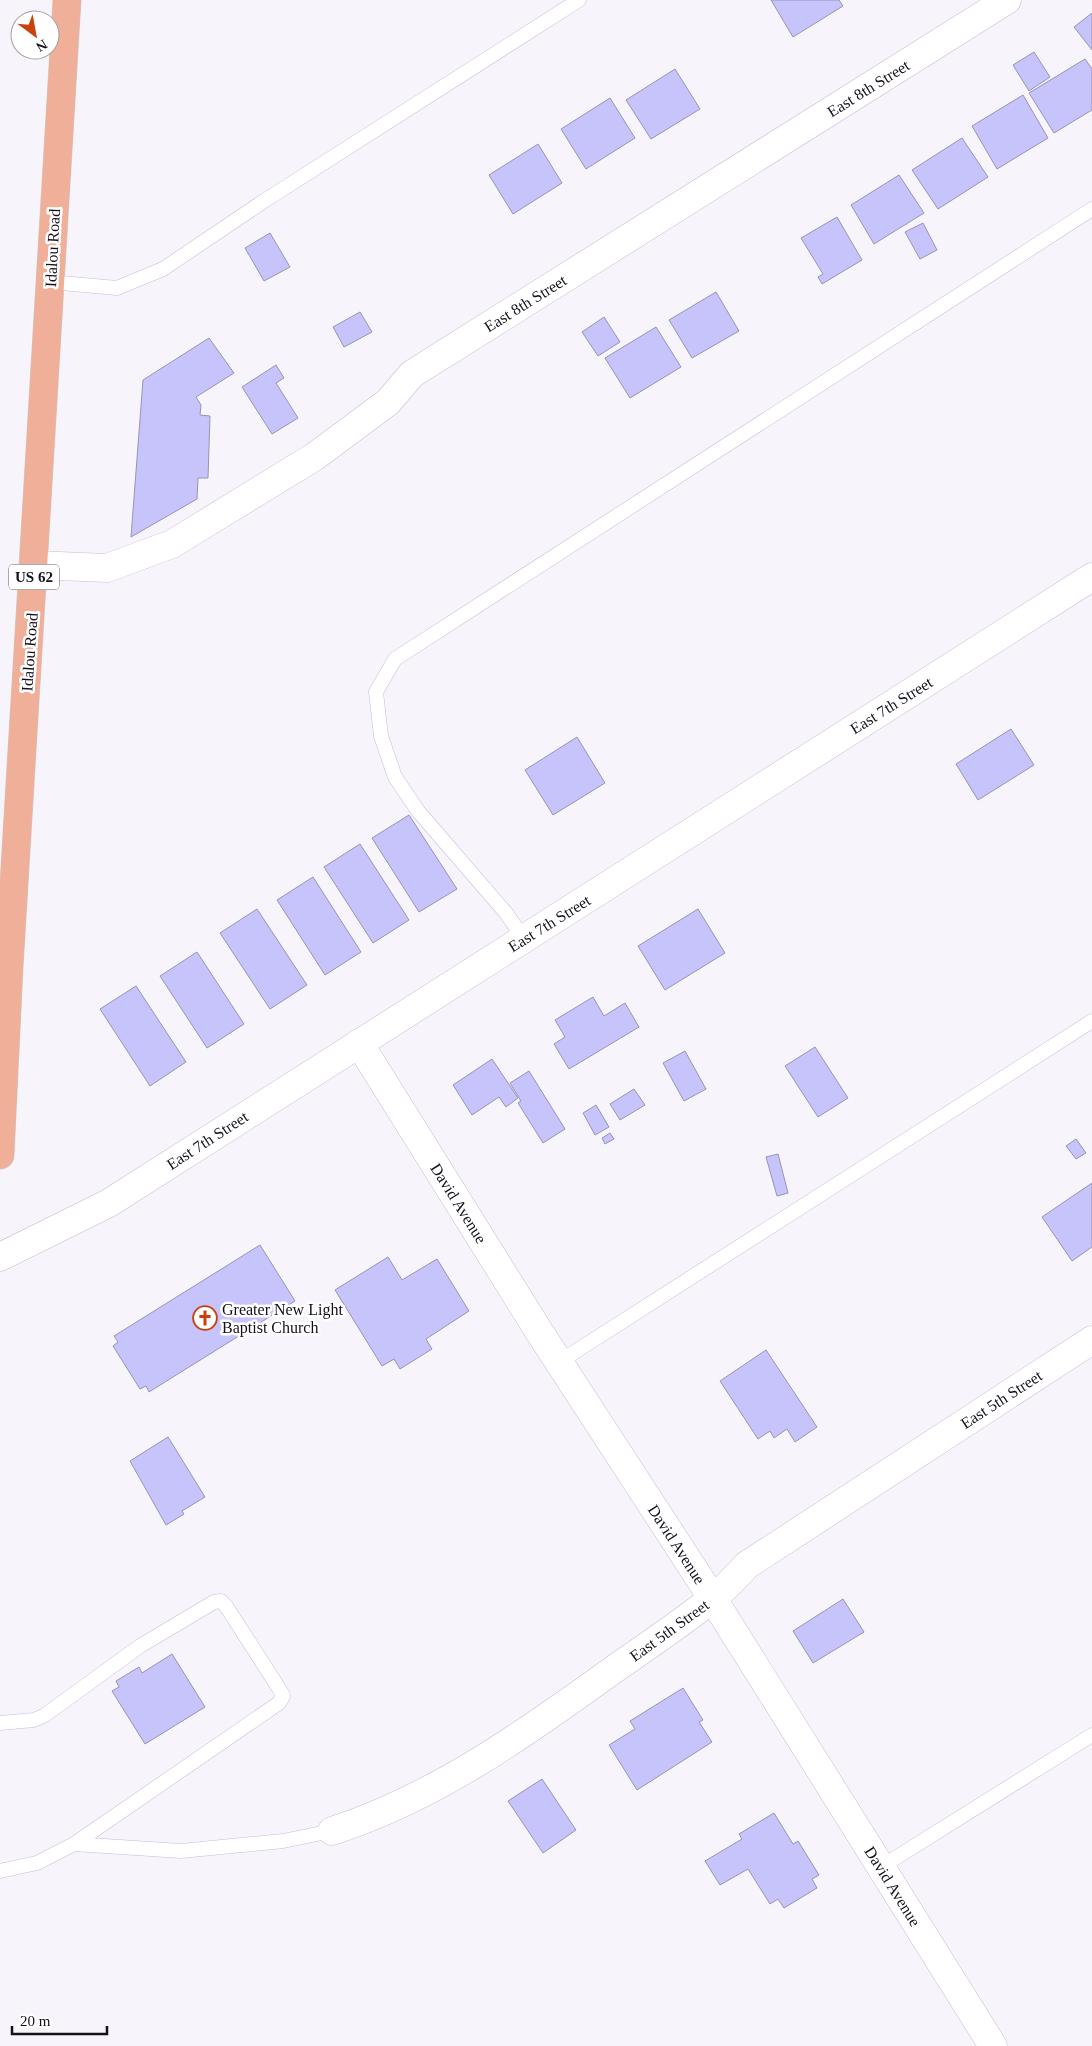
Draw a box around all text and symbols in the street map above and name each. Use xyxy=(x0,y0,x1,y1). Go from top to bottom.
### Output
north arrow xyxy=(10,10,60,60)
text: N xyxy=(33,37,50,55)
street label: East 8th Street xyxy=(824,56,913,120)
street label: Idalou Road xyxy=(42,208,63,288)
street label: East 8th Street xyxy=(481,271,570,335)
road number: US 62 xyxy=(9,564,59,590)
street label: Idalou Road xyxy=(18,612,41,692)
street label: East 7th Street xyxy=(847,673,936,737)
street label: East 7th Street xyxy=(505,891,594,955)
street label: East 7th Street xyxy=(164,1108,251,1173)
street label: David Avenue xyxy=(427,1160,490,1246)
place label: Greater New Light Baptist Church xyxy=(222,1301,343,1337)
church icon: Greater New Light Baptist Church xyxy=(192,1305,218,1331)
street label: East 5th Street xyxy=(958,1367,1045,1432)
street label: David Avenue xyxy=(645,1502,708,1587)
street label: East 5th Street xyxy=(627,1596,712,1665)
street label: David Avenue xyxy=(861,1843,924,1929)
scale bar xyxy=(12,2004,108,2036)
text: 20 m xyxy=(20,2013,51,2029)

